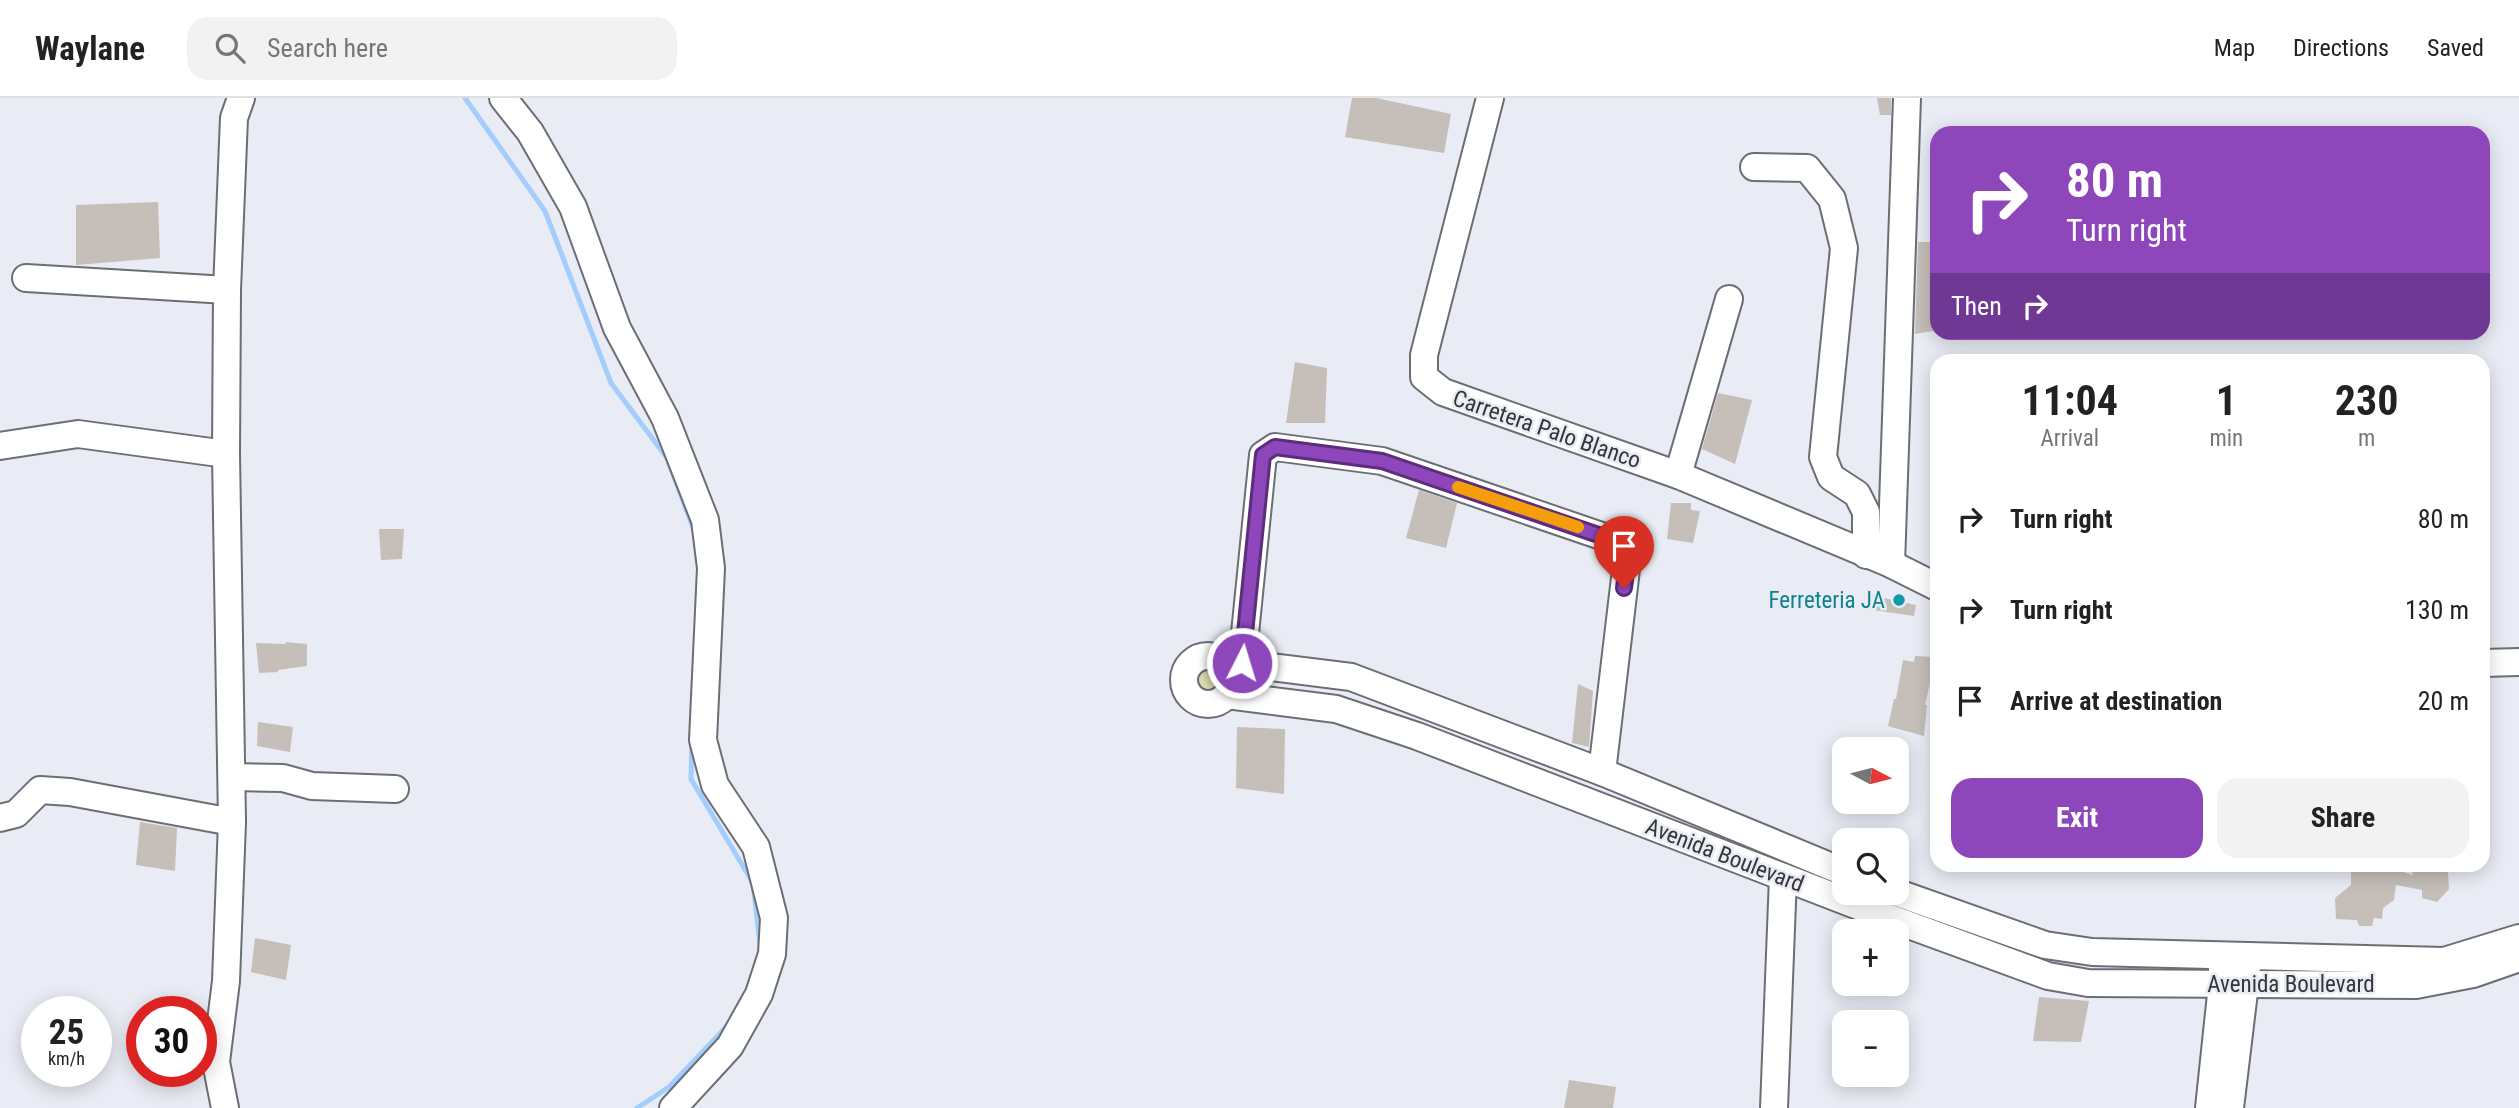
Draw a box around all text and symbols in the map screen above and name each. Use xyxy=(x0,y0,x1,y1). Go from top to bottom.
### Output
search box xyxy=(187,17,677,80)
text: Waylane xyxy=(35,29,145,68)
icon: search xyxy=(211,29,249,67)
text: Search here xyxy=(267,33,388,63)
text: Map xyxy=(2214,34,2255,62)
text: Directions xyxy=(2293,34,2389,62)
text: Saved xyxy=(2427,34,2484,62)
text: 80 m xyxy=(2066,152,2163,209)
icon: right xyxy=(1951,154,2042,245)
text: Turn right xyxy=(2066,211,2187,249)
icon: right xyxy=(2016,287,2054,325)
text: Then xyxy=(1951,291,2002,321)
text: 11:04 xyxy=(2022,376,2118,425)
text: 1 xyxy=(2216,376,2237,425)
text: 230 xyxy=(2335,376,2398,425)
street label: Carretera Palo Blanco xyxy=(1449,385,1644,474)
text: Arrival xyxy=(2040,425,2099,452)
text: min xyxy=(2209,425,2243,452)
text: m xyxy=(2358,425,2375,452)
icon: right xyxy=(1951,500,1989,538)
text: Turn right xyxy=(2010,504,2112,534)
text: 80 m xyxy=(2418,504,2469,534)
pin xyxy=(1594,516,1654,588)
icon: arrive xyxy=(1605,527,1643,565)
place label: Ferreteria JA xyxy=(1769,587,1885,614)
icon: right xyxy=(1951,591,1989,629)
marker: Ferreteria JA xyxy=(1891,592,1907,608)
text: Turn right xyxy=(2010,595,2112,625)
text: 130 m xyxy=(2405,595,2469,625)
position arrow xyxy=(1205,626,1279,700)
icon: arrive xyxy=(1951,682,1989,720)
text: Arrive at destination xyxy=(2010,686,2222,716)
text: 20 m xyxy=(2418,686,2469,716)
north arrow xyxy=(1832,737,1909,814)
map controls xyxy=(1832,737,1909,1087)
button: Exit xyxy=(1951,778,2203,858)
button: Share xyxy=(2217,778,2469,858)
street label: Avenida Boulevard xyxy=(1642,813,1808,898)
button: search xyxy=(1832,828,1909,905)
button: + xyxy=(1832,919,1909,996)
street label: Avenida Boulevard xyxy=(2207,971,2375,998)
speed limit sign: 30 xyxy=(126,996,217,1087)
button: − xyxy=(1832,1010,1909,1087)
text: 25 xyxy=(49,1012,84,1053)
text: km/h xyxy=(48,1048,85,1069)

